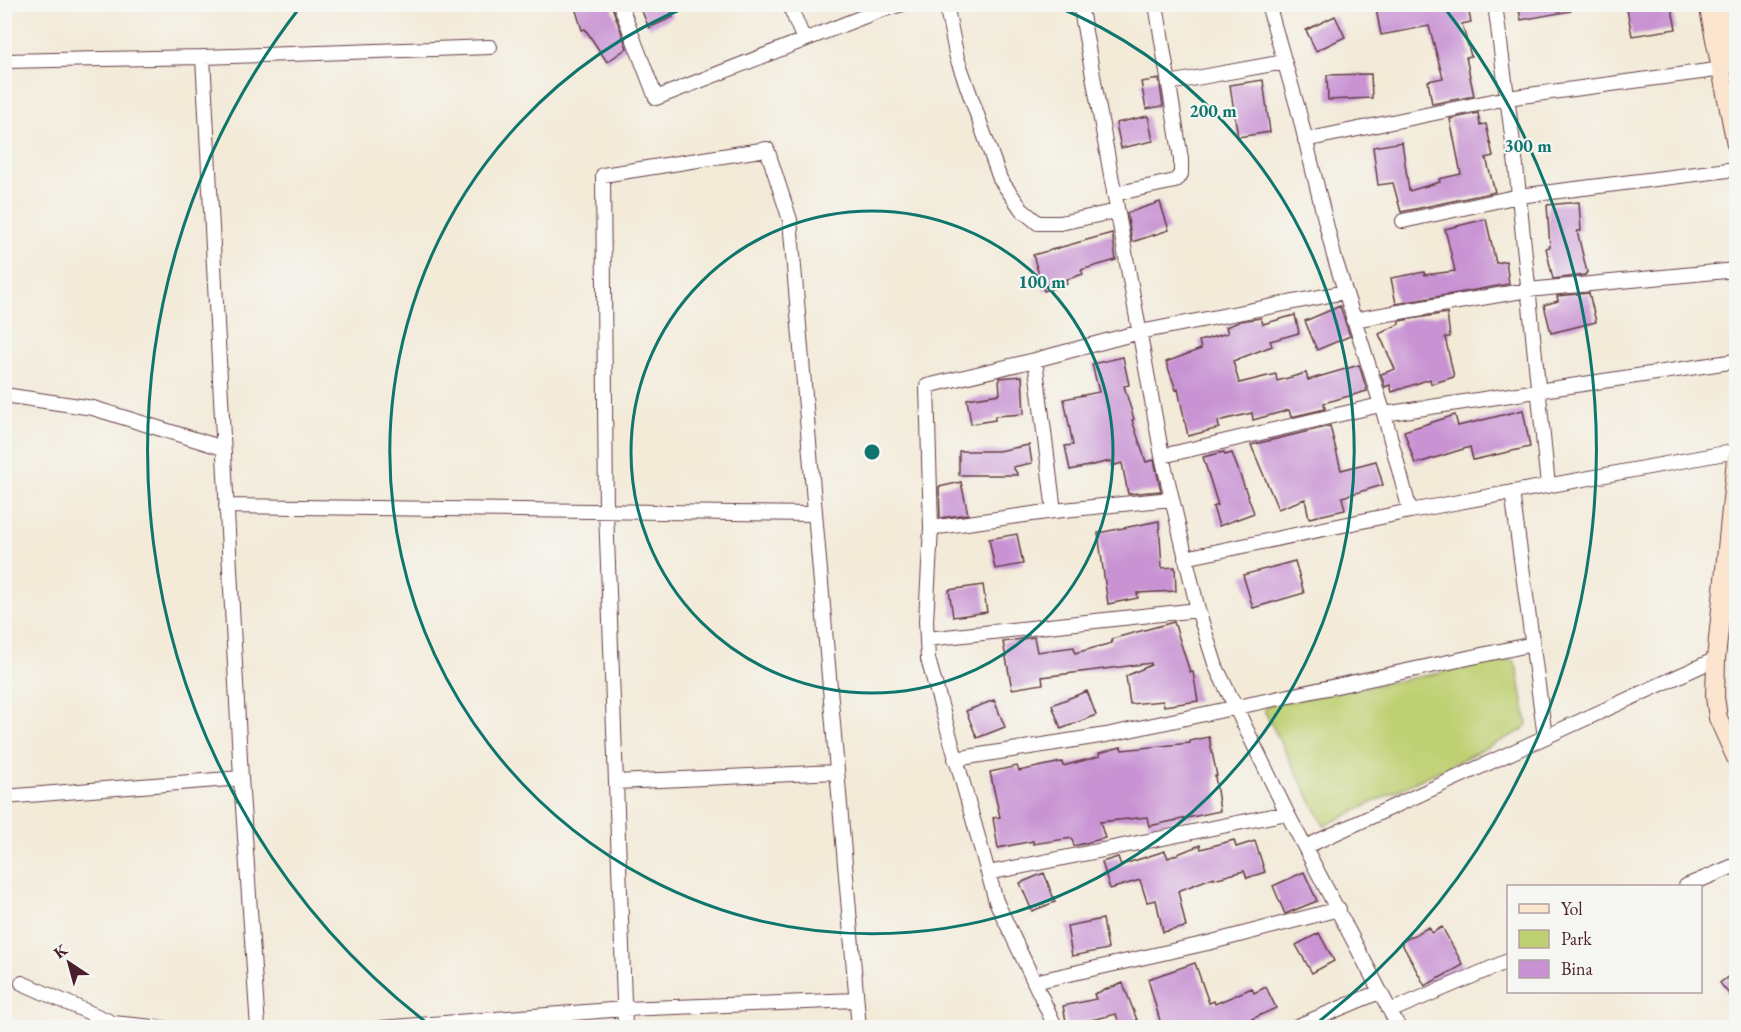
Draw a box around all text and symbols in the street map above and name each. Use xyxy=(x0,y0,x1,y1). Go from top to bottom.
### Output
text: 200 m xyxy=(1189,99,1237,122)
text: 300 m xyxy=(1504,134,1552,157)
text: 100 m xyxy=(1018,270,1066,293)
centre of rings xyxy=(862,442,882,462)
legend xyxy=(1507,885,1702,993)
text: Yol xyxy=(1561,897,1583,920)
text: Park xyxy=(1561,927,1592,950)
north arrow xyxy=(39,933,99,993)
text: K xyxy=(49,939,72,963)
text: Bina xyxy=(1561,957,1593,980)

